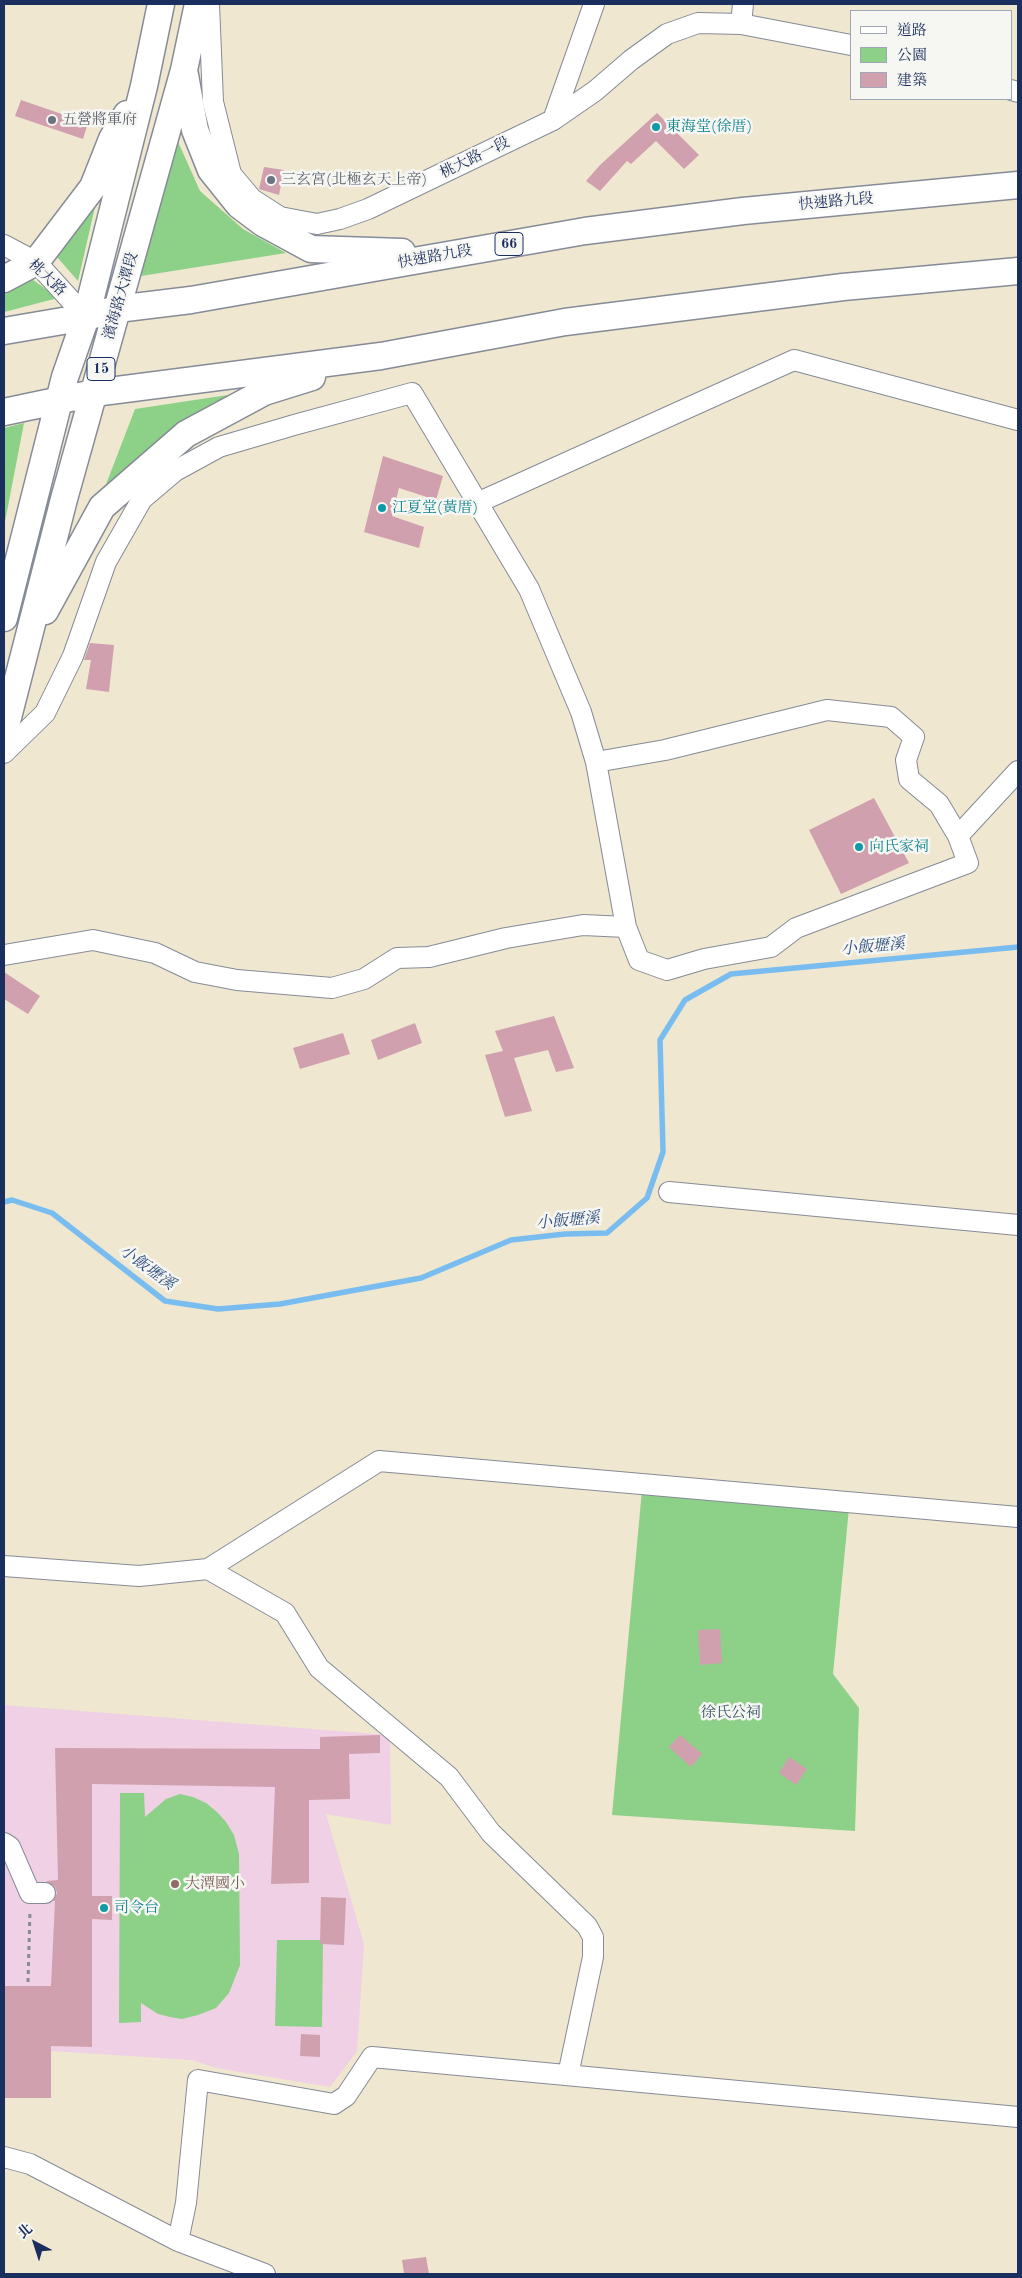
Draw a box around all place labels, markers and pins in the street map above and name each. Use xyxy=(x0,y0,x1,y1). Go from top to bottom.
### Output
place label: 五營將軍府 xyxy=(62,111,137,129)
marker: 五營將軍府 xyxy=(46,114,58,126)
place label: 東海堂(徐厝) xyxy=(666,118,752,136)
marker: 東海堂(徐厝) xyxy=(650,121,662,133)
place label: 三玄宮(北極玄天上帝) xyxy=(281,171,427,189)
marker: 三玄宮(北極玄天上帝) xyxy=(265,174,277,186)
place label: 江夏堂(黃厝) xyxy=(392,499,478,517)
marker: 江夏堂(黃厝) xyxy=(376,502,388,514)
place label: 向氏家祠 xyxy=(869,838,929,856)
marker: 向氏家祠 xyxy=(853,841,865,853)
place label: 大潭國小 xyxy=(185,1875,245,1893)
marker: 大潭國小 xyxy=(169,1878,181,1890)
place label: 司令台 xyxy=(114,1899,159,1917)
marker: 司令台 xyxy=(98,1902,110,1914)

